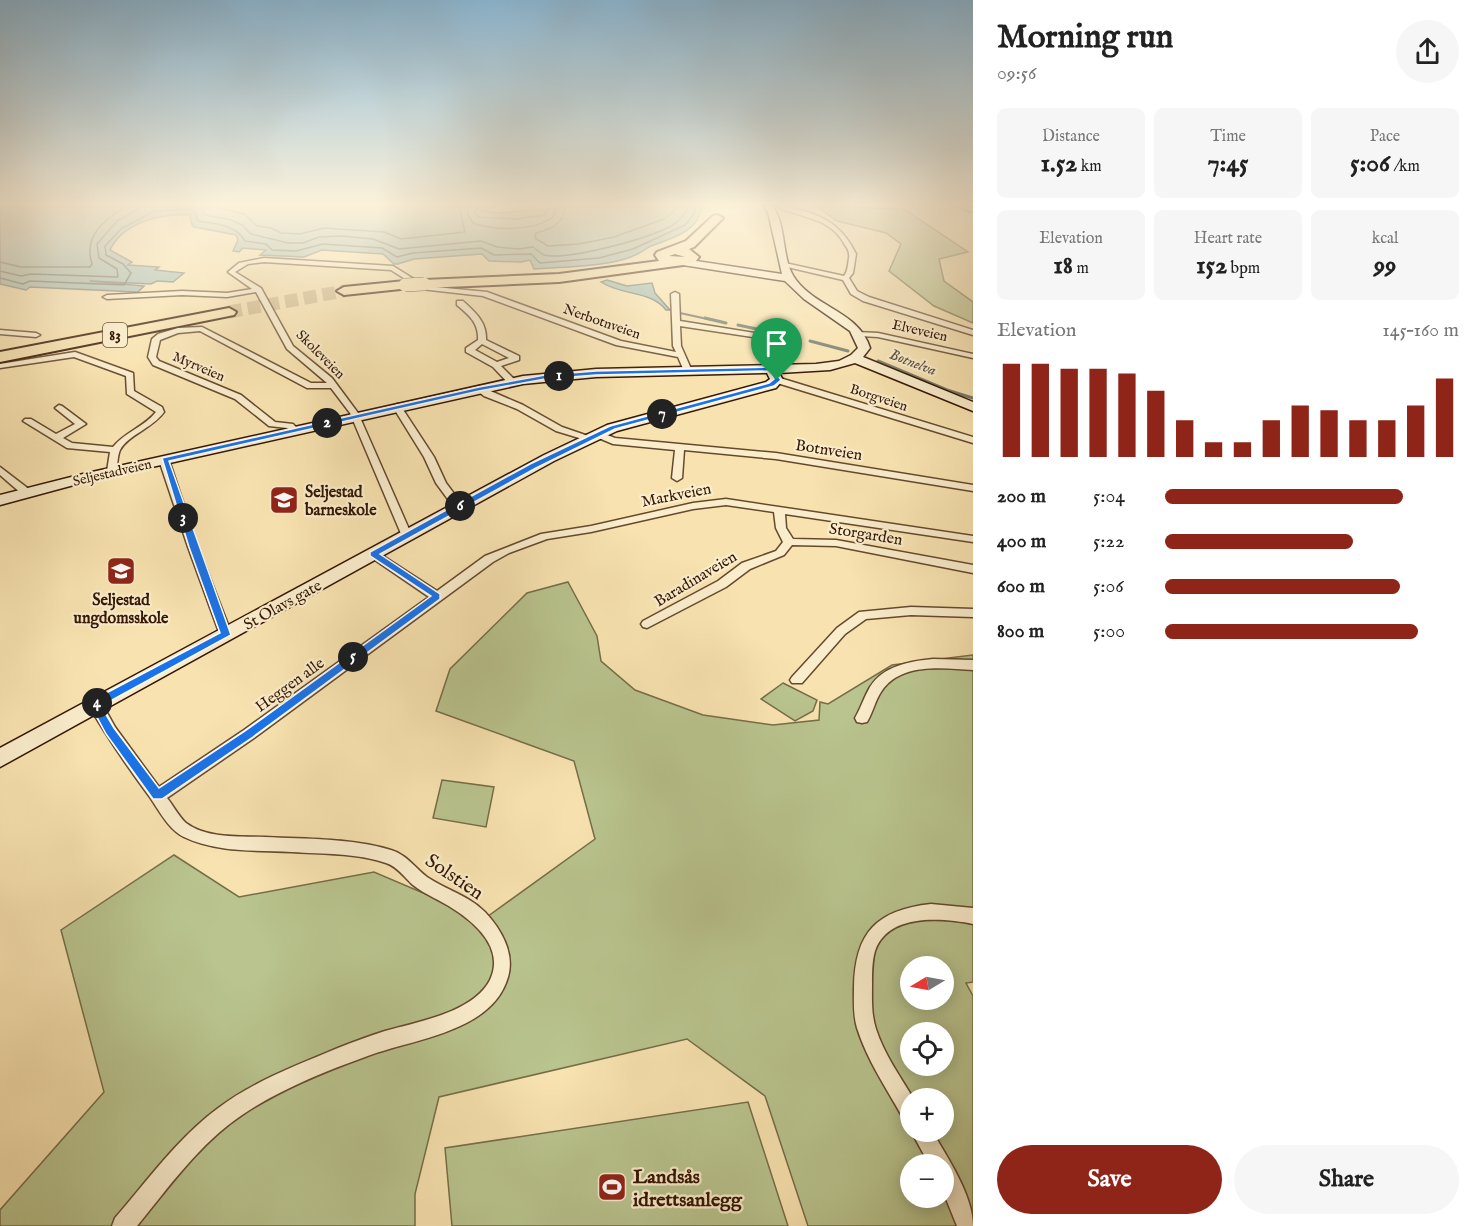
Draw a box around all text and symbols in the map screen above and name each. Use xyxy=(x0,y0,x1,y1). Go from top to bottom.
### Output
text: Morning run xyxy=(997,17,1173,59)
button: share xyxy=(1396,20,1459,83)
text: 09:56 xyxy=(997,61,1036,86)
text: Distance xyxy=(1042,127,1100,147)
text: Time xyxy=(1210,127,1246,147)
text: Pace xyxy=(1370,127,1400,147)
text: 1.52 xyxy=(1040,147,1077,180)
text: 7:45 xyxy=(1207,147,1249,180)
text: 5:06 xyxy=(1350,147,1390,180)
text: km xyxy=(1077,157,1102,177)
text: /km xyxy=(1390,157,1420,177)
text: Elevation xyxy=(1039,229,1103,249)
text: Heart rate xyxy=(1194,229,1262,249)
text: kcal xyxy=(1372,229,1398,249)
text: 18 xyxy=(1053,249,1073,282)
text: 152 xyxy=(1196,249,1227,282)
text: 99 xyxy=(1374,249,1396,282)
text: m xyxy=(1073,259,1089,279)
text: bpm xyxy=(1227,259,1260,279)
street label: Nerbotnveien xyxy=(561,300,643,344)
street label: Elveveien xyxy=(890,316,950,346)
pin xyxy=(751,318,802,380)
text: Elevation xyxy=(997,318,1076,343)
text: 145–160 m xyxy=(1382,318,1459,343)
road number: 83 xyxy=(103,323,127,347)
street label: Skoleveien xyxy=(292,326,349,384)
icon: arrive xyxy=(760,327,793,360)
water label: Botnelva xyxy=(887,345,939,380)
street label: Myrveien xyxy=(170,348,228,386)
pin: 1 xyxy=(544,361,574,391)
text: 1 xyxy=(556,366,562,386)
street label: Borgveien xyxy=(847,380,910,416)
pin: 7 xyxy=(647,399,677,429)
text: 7 xyxy=(658,404,666,424)
pin: 2 xyxy=(312,408,342,438)
text: 2 xyxy=(323,413,331,433)
street label: Botnveien xyxy=(794,436,864,466)
street label: Seljestadveien xyxy=(71,455,154,491)
street label: Markveien xyxy=(640,479,713,513)
place label: Seljestad barneskole xyxy=(304,483,377,521)
school or university icon: Seljestad barneskole xyxy=(268,484,300,516)
text: 200 m xyxy=(997,484,1046,509)
text: 5:04 xyxy=(1093,484,1125,509)
pin: 6 xyxy=(445,491,475,521)
text: 6 xyxy=(457,496,463,516)
pin: 3 xyxy=(168,503,198,533)
text: 3 xyxy=(180,508,186,528)
street label: Storgarden xyxy=(828,519,904,551)
text: 400 m xyxy=(997,529,1046,554)
text: 5:22 xyxy=(1093,529,1124,554)
street label: Baradinaveien xyxy=(651,547,741,612)
school or university icon: Seljestad ungdomsskole xyxy=(105,555,137,587)
text: 600 m xyxy=(997,574,1045,599)
text: 5:06 xyxy=(1093,574,1124,599)
street label: St Olavs gate xyxy=(240,576,326,635)
place label: Seljestad ungdomsskole xyxy=(74,591,169,629)
text: 800 m xyxy=(997,619,1044,644)
text: 5:00 xyxy=(1093,619,1125,644)
pin: 5 xyxy=(338,642,368,672)
text: 5 xyxy=(350,647,356,667)
street label: Heggen alle xyxy=(252,654,329,717)
pin: 4 xyxy=(82,688,112,718)
text: 4 xyxy=(93,693,101,713)
street label: Solstien xyxy=(420,849,489,906)
north arrow xyxy=(900,956,954,1010)
map controls xyxy=(900,956,954,1208)
button: locate xyxy=(900,1022,954,1076)
button: + xyxy=(900,1088,954,1142)
button: Save xyxy=(997,1145,1222,1214)
button: Share xyxy=(1234,1145,1459,1214)
button: − xyxy=(900,1154,954,1208)
place label: Landsås idrettsanlegg xyxy=(633,1165,743,1213)
sports icon: Landsås idrettsanlegg xyxy=(596,1171,628,1203)

